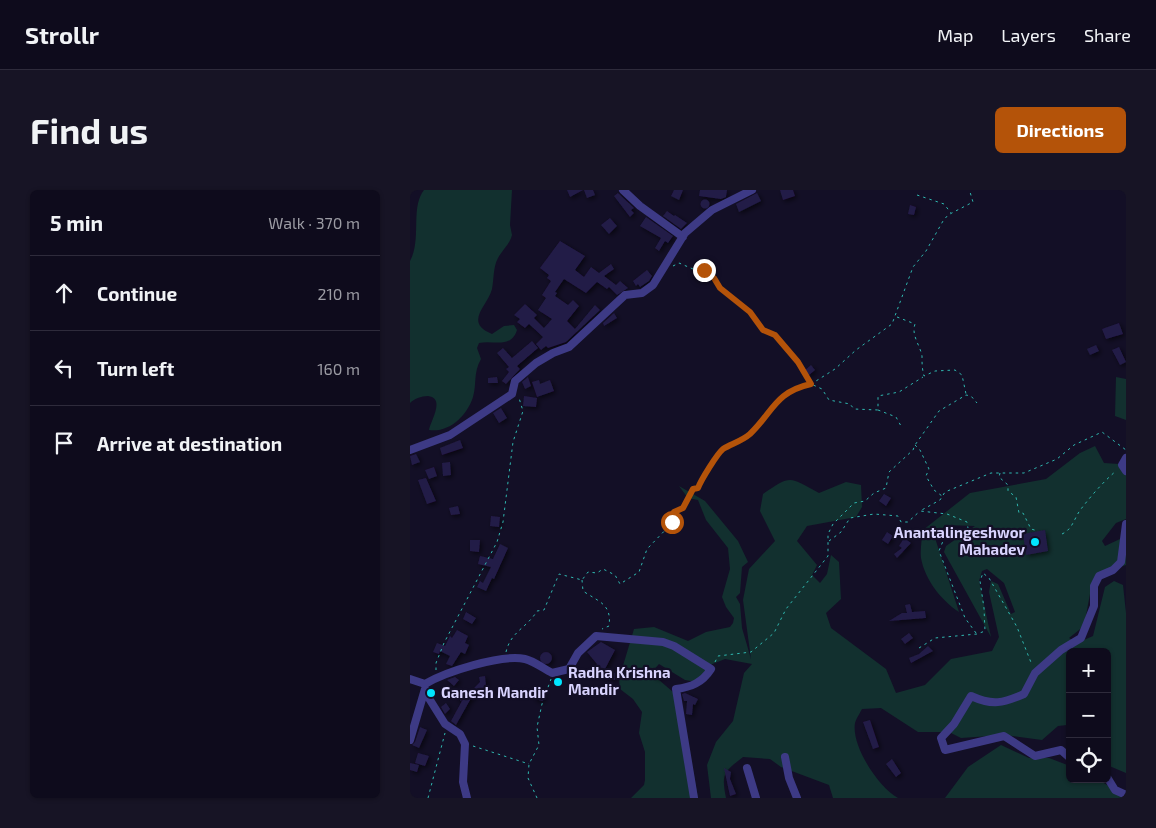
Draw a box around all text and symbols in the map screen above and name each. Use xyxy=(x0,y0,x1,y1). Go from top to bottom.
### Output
text: Strollr xyxy=(25,20,99,49)
text: Map xyxy=(937,24,973,46)
text: Layers xyxy=(1001,24,1056,46)
text: Share xyxy=(1084,24,1131,46)
button: Directions xyxy=(995,107,1126,153)
text: Find us xyxy=(30,109,148,151)
text: 5 min xyxy=(50,210,103,235)
text: Walk · 370 m xyxy=(268,213,360,232)
route end xyxy=(693,259,716,282)
icon: ahead xyxy=(50,279,78,307)
text: Continue xyxy=(97,282,177,305)
text: 210 m xyxy=(317,284,360,303)
icon: left xyxy=(50,354,78,382)
text: Turn left xyxy=(97,357,174,380)
text: 160 m xyxy=(317,359,360,378)
icon: arrive xyxy=(50,429,78,457)
text: Arrive at destination xyxy=(97,432,282,455)
route start xyxy=(661,511,684,534)
place label: Anantalingeshwor Mahadev xyxy=(894,523,1026,558)
marker: Anantalingeshwor Mahadev xyxy=(1029,536,1041,548)
map controls xyxy=(1066,648,1111,783)
button: + xyxy=(1066,648,1111,693)
place label: Radha Krishna Mandir xyxy=(568,663,671,698)
marker: Radha Krishna Mandir xyxy=(552,676,564,688)
place label: Ganesh Mandir xyxy=(441,683,548,701)
marker: Ganesh Mandir xyxy=(425,687,437,699)
button: − xyxy=(1066,693,1111,738)
button: locate xyxy=(1066,738,1111,783)

